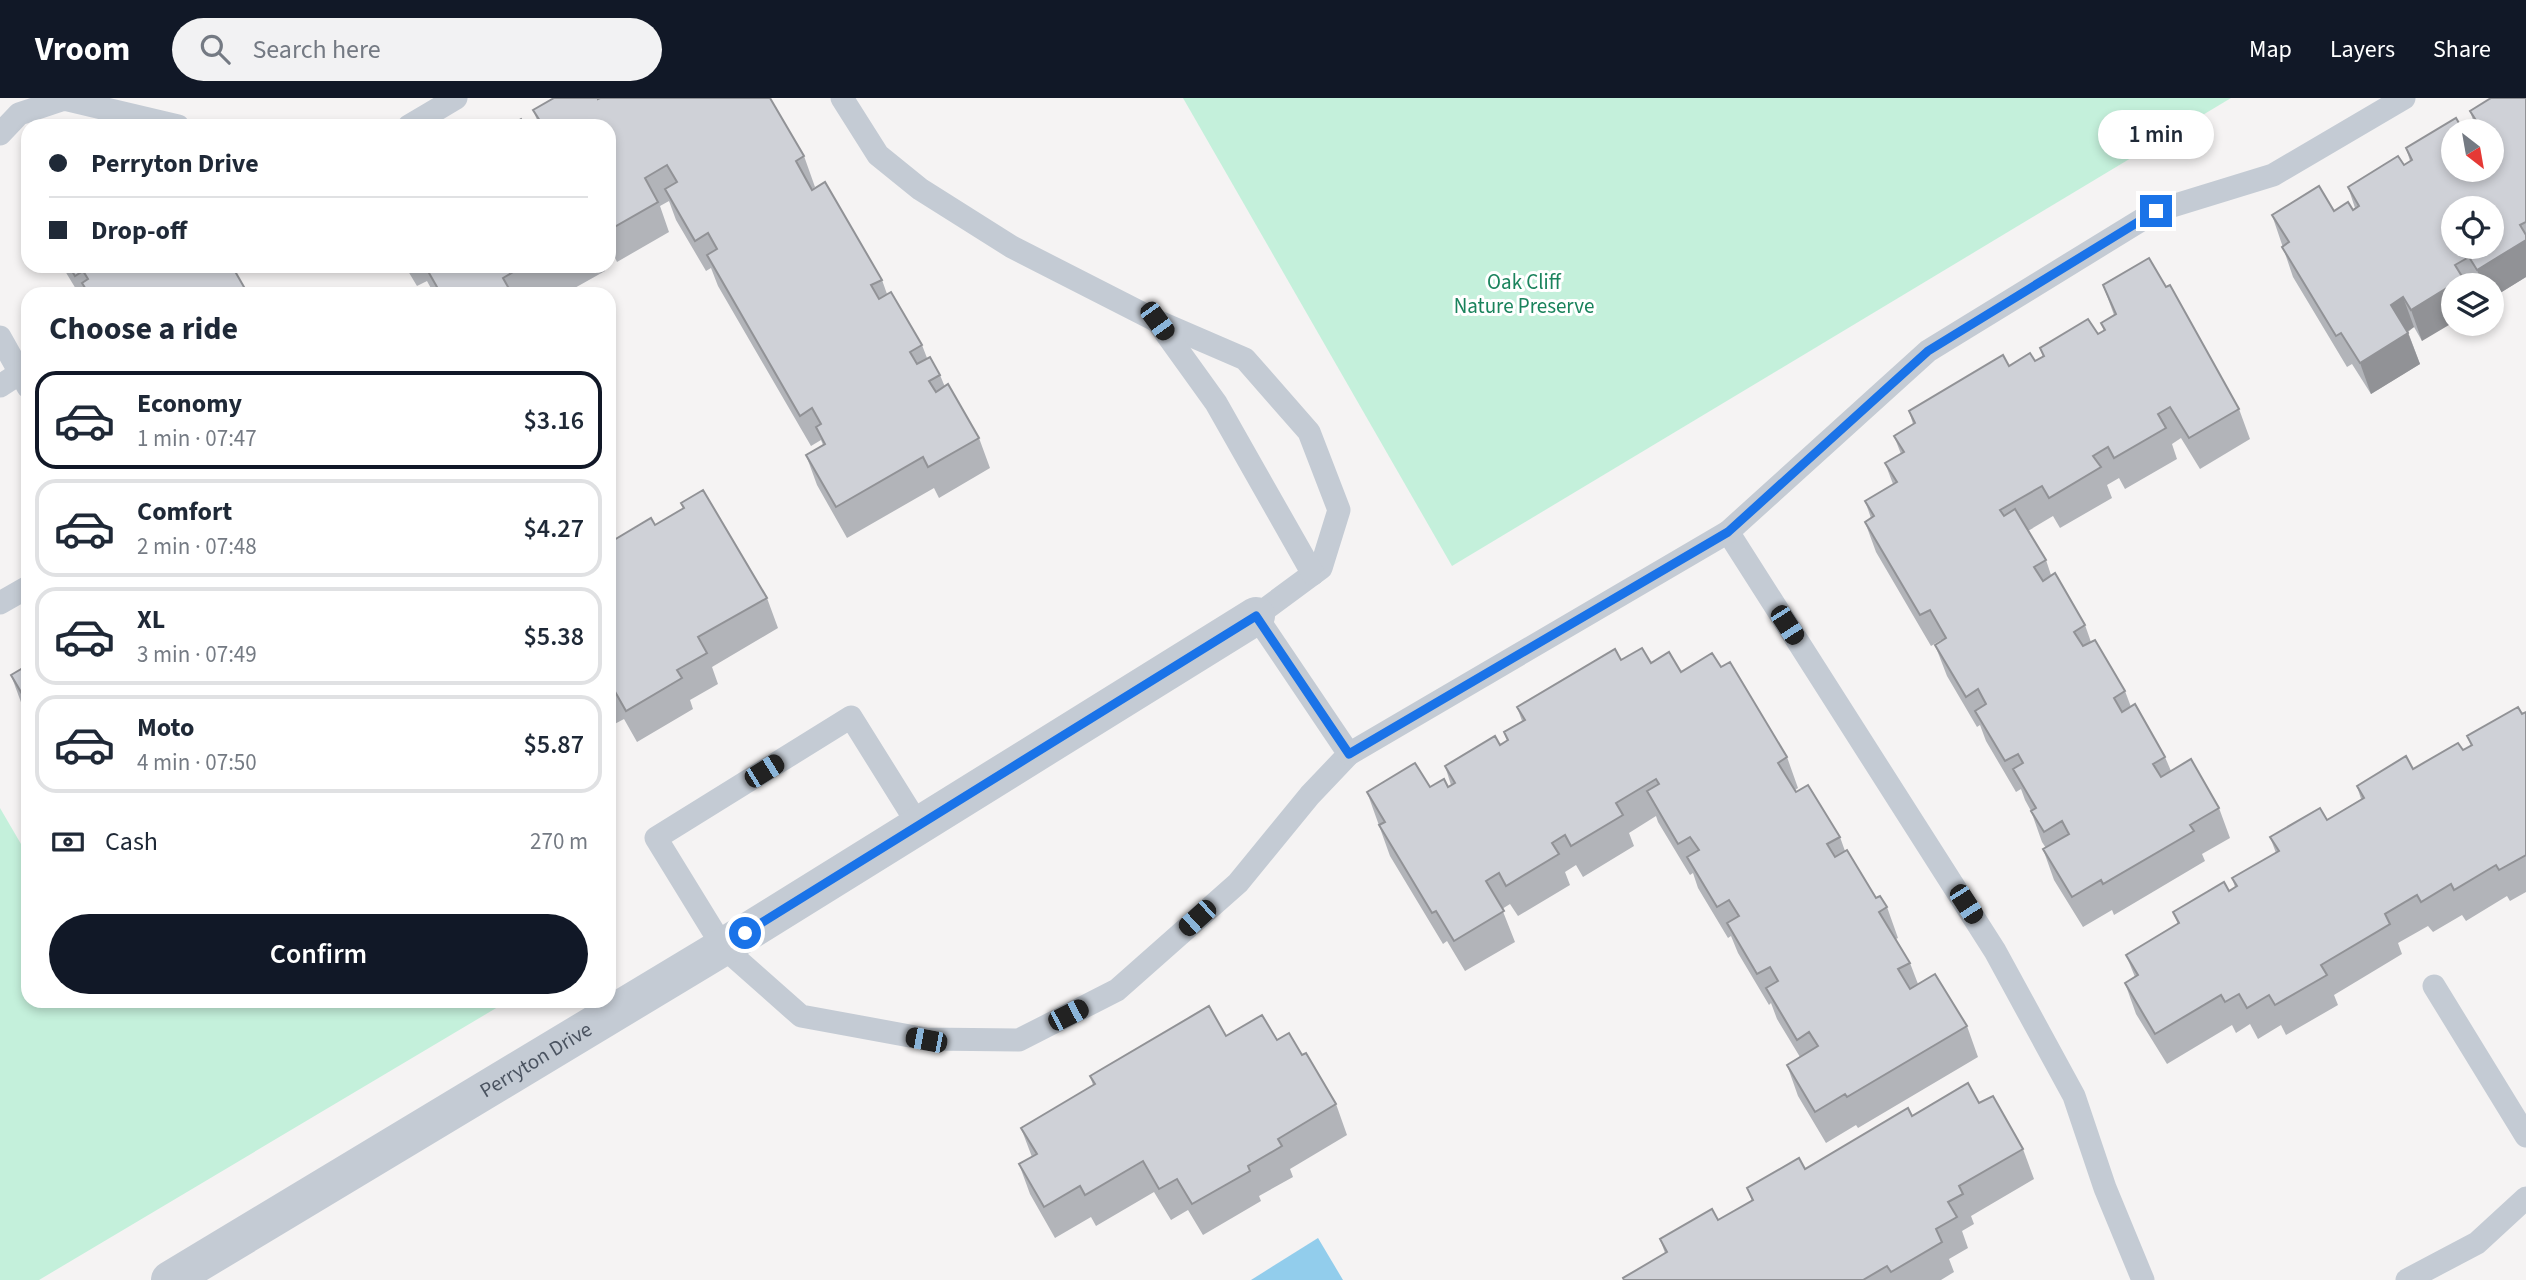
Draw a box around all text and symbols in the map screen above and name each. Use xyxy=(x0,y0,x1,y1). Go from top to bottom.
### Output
search box xyxy=(172,18,662,81)
text: Vroom xyxy=(35,26,130,73)
icon: search xyxy=(196,30,234,68)
text: Search here xyxy=(252,31,381,68)
text: Map xyxy=(2249,32,2292,67)
text: Layers xyxy=(2330,32,2395,67)
text: Share xyxy=(2433,32,2491,67)
callout: 1 min xyxy=(2098,109,2214,158)
text: 1 min xyxy=(2129,118,2183,151)
north arrow xyxy=(2441,119,2504,182)
map controls xyxy=(2441,119,2504,336)
text: Perryton Drive xyxy=(91,145,259,182)
route end xyxy=(2140,195,2172,227)
button: locate xyxy=(2441,196,2504,259)
text: Drop-off xyxy=(91,212,187,249)
park label: Oak Cliff Nature Preserve xyxy=(1454,267,1594,321)
button: layers xyxy=(2441,273,2504,336)
car xyxy=(1137,298,1178,344)
text: Choose a ride xyxy=(49,306,238,352)
text: Economy xyxy=(137,385,242,422)
icon: car xyxy=(53,389,116,452)
text: $3.16 xyxy=(523,402,584,439)
text: 1 min · 07:47 xyxy=(137,422,257,455)
text: Comfort xyxy=(137,493,232,530)
icon: car xyxy=(53,497,116,560)
text: $4.27 xyxy=(523,510,584,547)
text: 2 min · 07:48 xyxy=(137,530,257,563)
text: XL xyxy=(137,601,165,638)
car xyxy=(1767,602,1808,648)
icon: car xyxy=(53,605,116,668)
text: $5.38 xyxy=(523,618,584,655)
text: 3 min · 07:49 xyxy=(137,638,257,671)
text: Moto xyxy=(137,709,194,746)
icon: car xyxy=(53,713,116,776)
text: $5.87 xyxy=(523,726,584,763)
text: 4 min · 07:50 xyxy=(137,746,257,779)
car xyxy=(741,751,788,791)
icon: cash xyxy=(49,823,87,861)
text: Cash xyxy=(105,823,158,860)
text: 270 m xyxy=(530,825,588,858)
car xyxy=(1946,881,1987,927)
car xyxy=(1175,896,1220,940)
button: Confirm xyxy=(49,914,588,994)
route start xyxy=(729,917,761,949)
car xyxy=(1045,996,1092,1034)
street label: Perryton Drive xyxy=(474,1014,598,1105)
car xyxy=(904,1026,949,1054)

